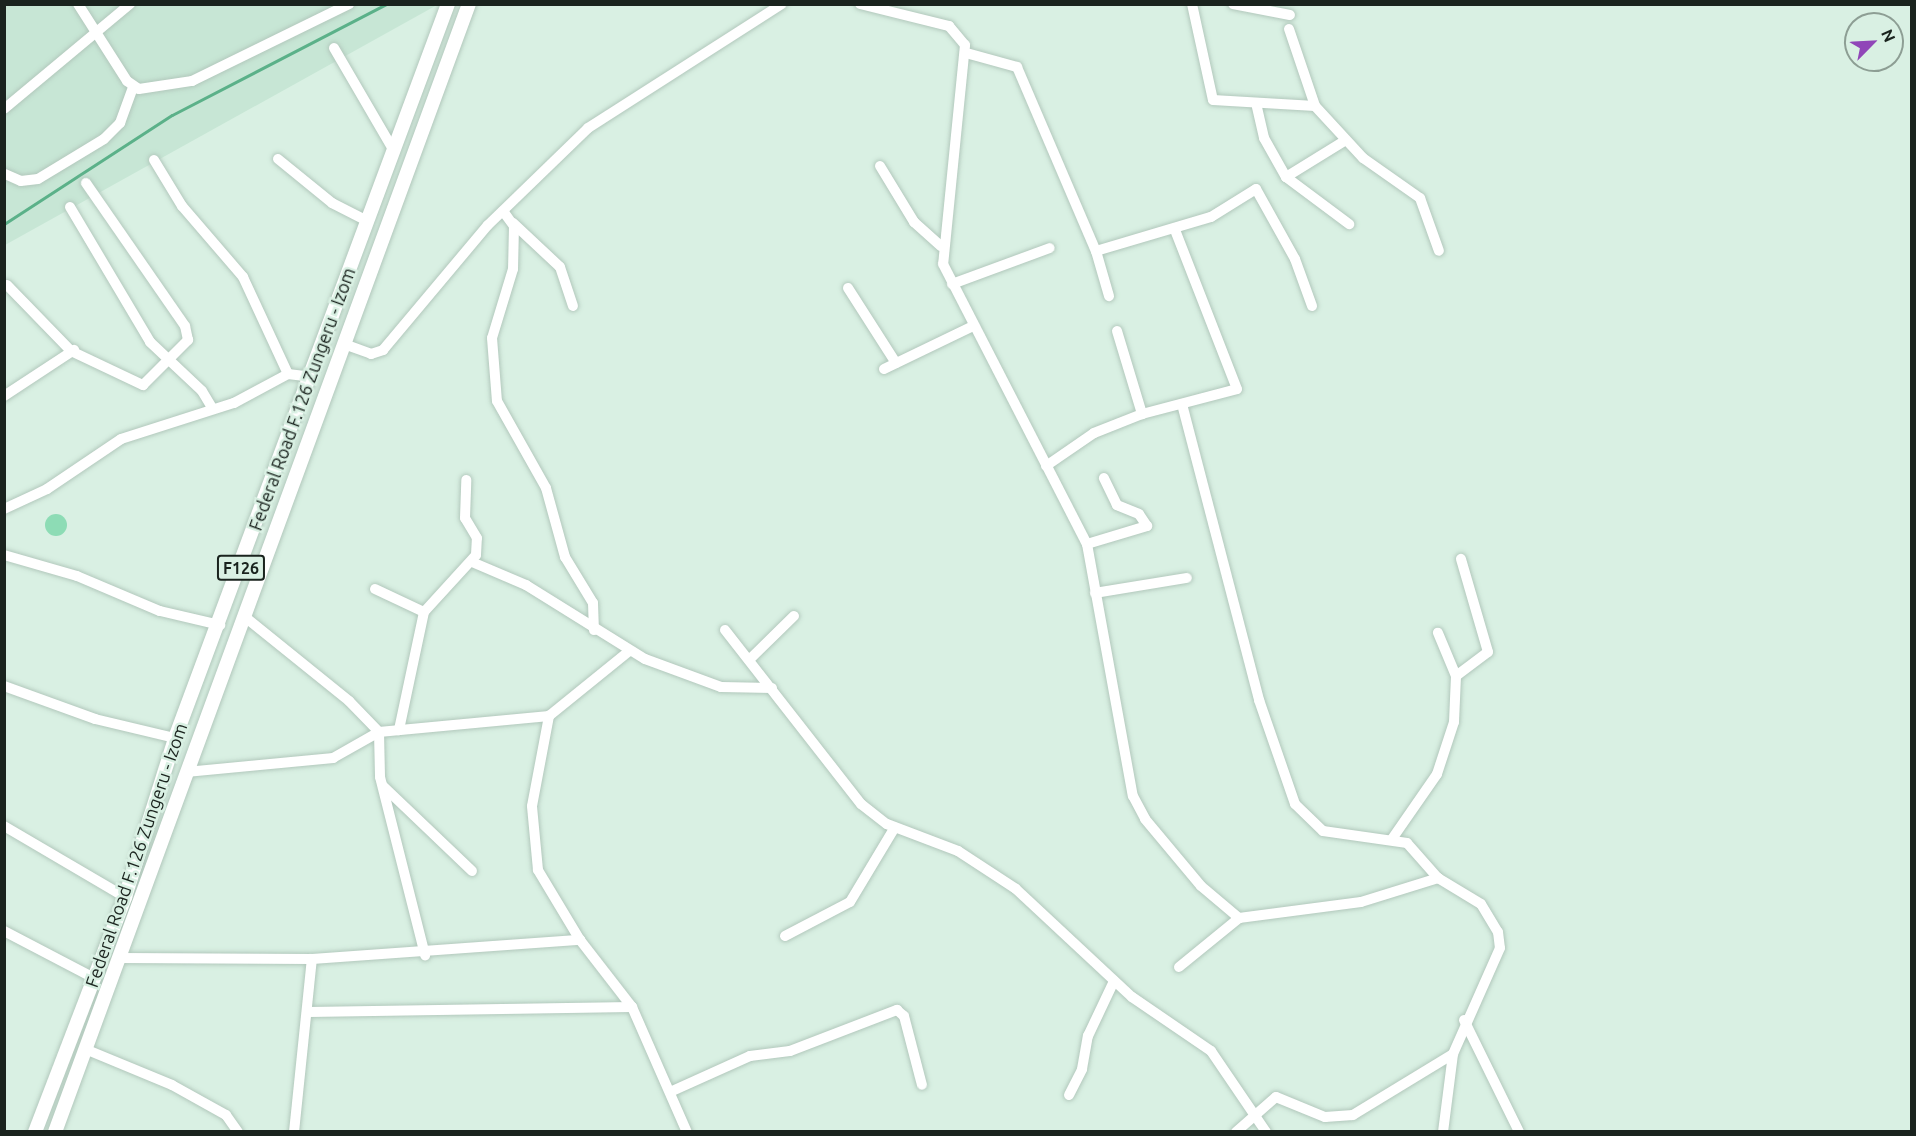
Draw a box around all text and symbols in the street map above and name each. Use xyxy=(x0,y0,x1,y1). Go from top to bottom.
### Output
north arrow xyxy=(1844,12,1904,72)
text: N xyxy=(1878,26,1899,45)
street label: Federal Road F.126 Zungeru - Izom xyxy=(244,265,360,533)
road number: F126 xyxy=(216,555,266,581)
street label: Federal Road F.126 Zungeru - Izom xyxy=(81,720,191,990)

